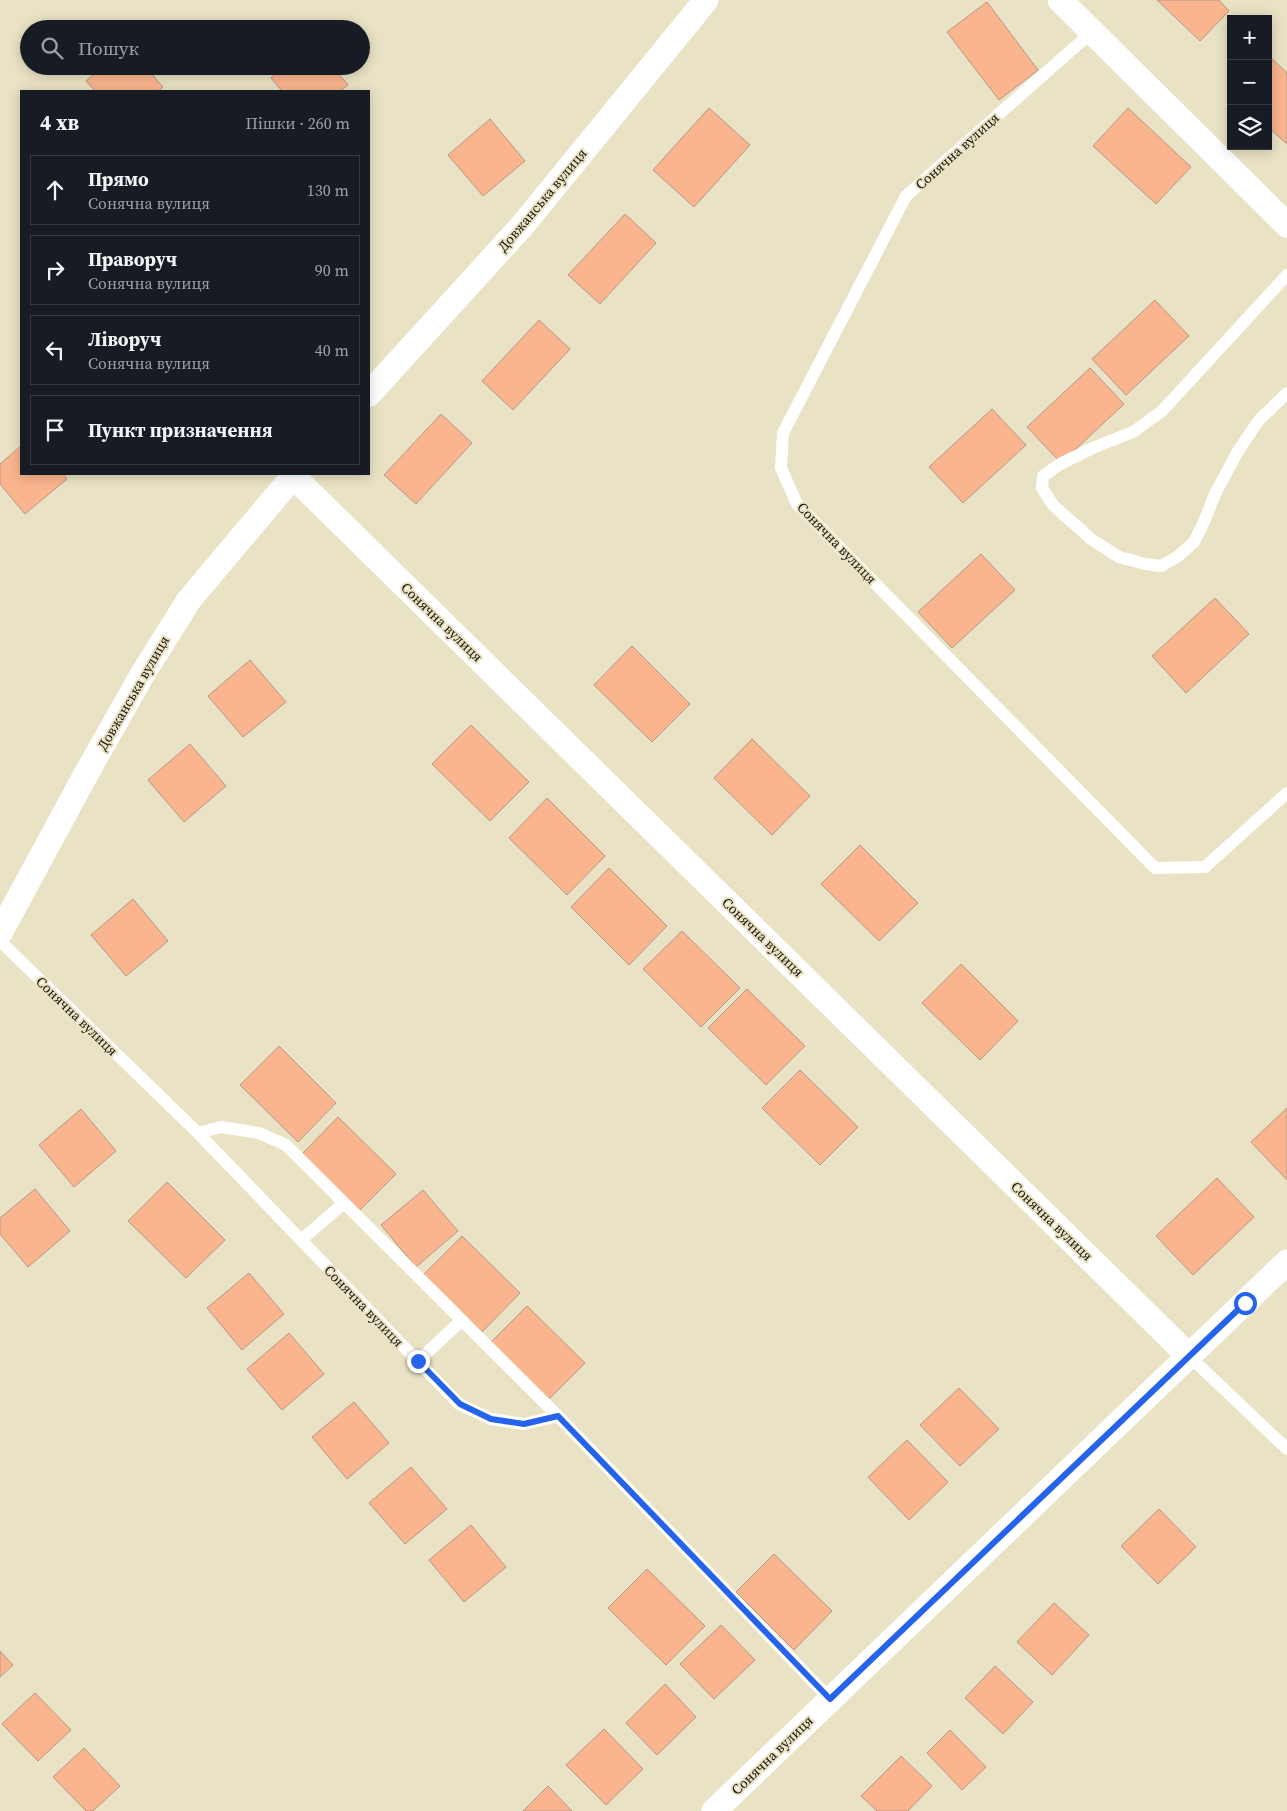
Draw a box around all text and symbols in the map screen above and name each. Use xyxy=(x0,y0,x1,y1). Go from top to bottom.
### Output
map controls xyxy=(1227,15,1272,150)
button: + xyxy=(1227,15,1272,60)
search box xyxy=(20,20,370,75)
icon: search xyxy=(38,34,66,62)
text: Пошук xyxy=(78,35,139,61)
button: − xyxy=(1227,60,1272,105)
button: layers xyxy=(1227,105,1272,150)
text: 4 хв xyxy=(40,108,79,137)
street label: Сонячна вулиця xyxy=(911,108,1003,194)
text: Пішки · 260 m xyxy=(246,112,350,134)
street label: Довжанська вулиця xyxy=(493,144,591,256)
text: Прямо xyxy=(88,166,149,192)
icon: ahead xyxy=(41,176,69,204)
text: 130 m xyxy=(307,179,349,201)
text: Сонячна вулиця xyxy=(88,192,210,214)
text: Праворуч xyxy=(88,246,177,272)
icon: right xyxy=(41,256,69,284)
text: 90 m xyxy=(315,259,349,281)
text: Сонячна вулиця xyxy=(88,272,210,294)
text: Ліворуч xyxy=(88,326,161,352)
icon: left xyxy=(41,336,69,364)
text: 40 m xyxy=(315,339,349,361)
text: Сонячна вулиця xyxy=(88,352,210,374)
icon: arrive xyxy=(41,416,69,444)
text: Пункт призначення xyxy=(88,417,273,443)
street label: Сонячна вулиця xyxy=(793,498,881,588)
street label: Сонячна вулиця xyxy=(397,578,487,666)
street label: Довжанська вулиця xyxy=(92,632,174,754)
street label: Сонячна вулиця xyxy=(718,893,808,981)
street label: Сонячна вулиця xyxy=(32,972,122,1060)
street label: Сонячна вулиця xyxy=(1007,1177,1097,1265)
street label: Сонячна вулиця xyxy=(320,1261,408,1351)
route start xyxy=(1234,1292,1257,1315)
route end xyxy=(407,1350,430,1373)
street label: Сонячна вулиця xyxy=(727,1711,817,1799)

